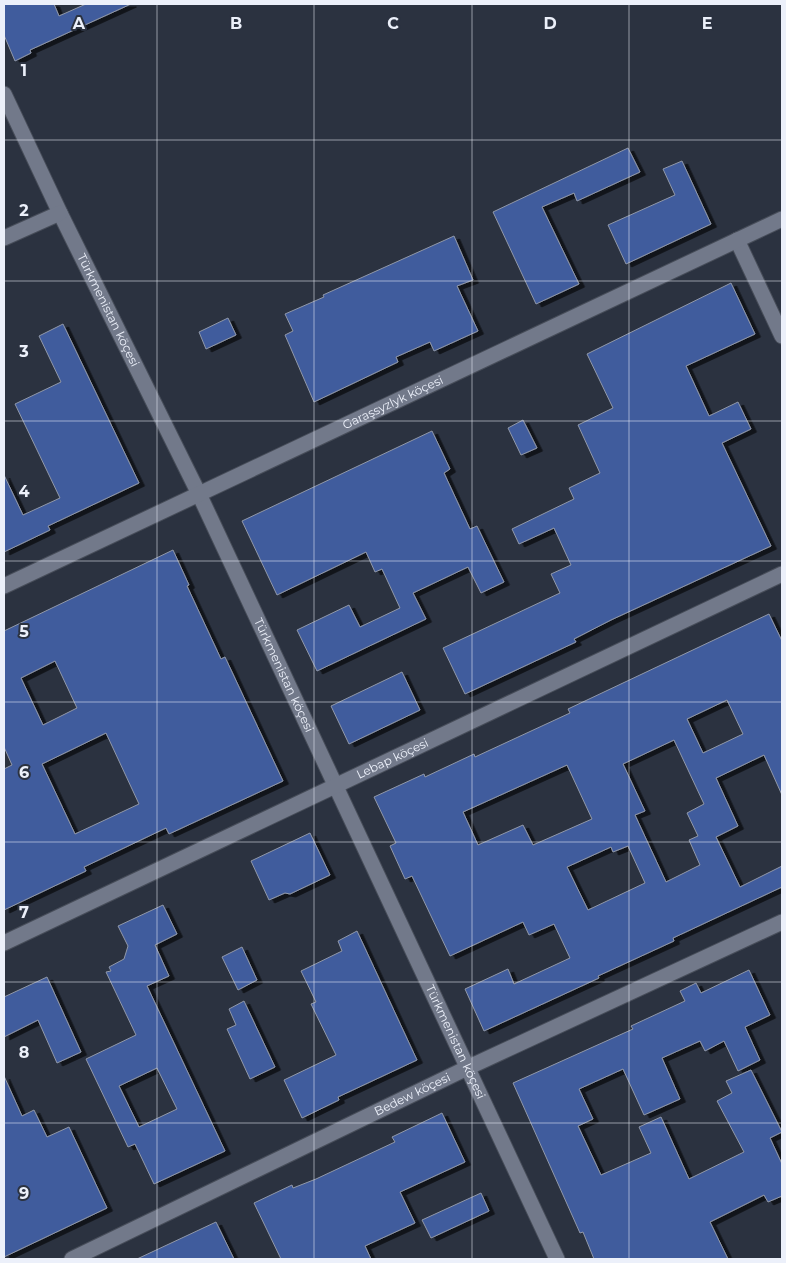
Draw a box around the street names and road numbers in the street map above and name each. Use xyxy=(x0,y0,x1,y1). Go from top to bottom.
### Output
street label: Türkmenistan köçesi xyxy=(74,251,143,369)
street label: Garaşsyzlyk köçesi xyxy=(340,372,445,432)
street label: Türkmenistan köçesi xyxy=(251,615,317,734)
street label: Lebap köçesi xyxy=(354,735,431,782)
street label: Türkmenistan köçesi xyxy=(423,982,489,1101)
street label: Bedew köçesi xyxy=(372,1069,453,1119)

